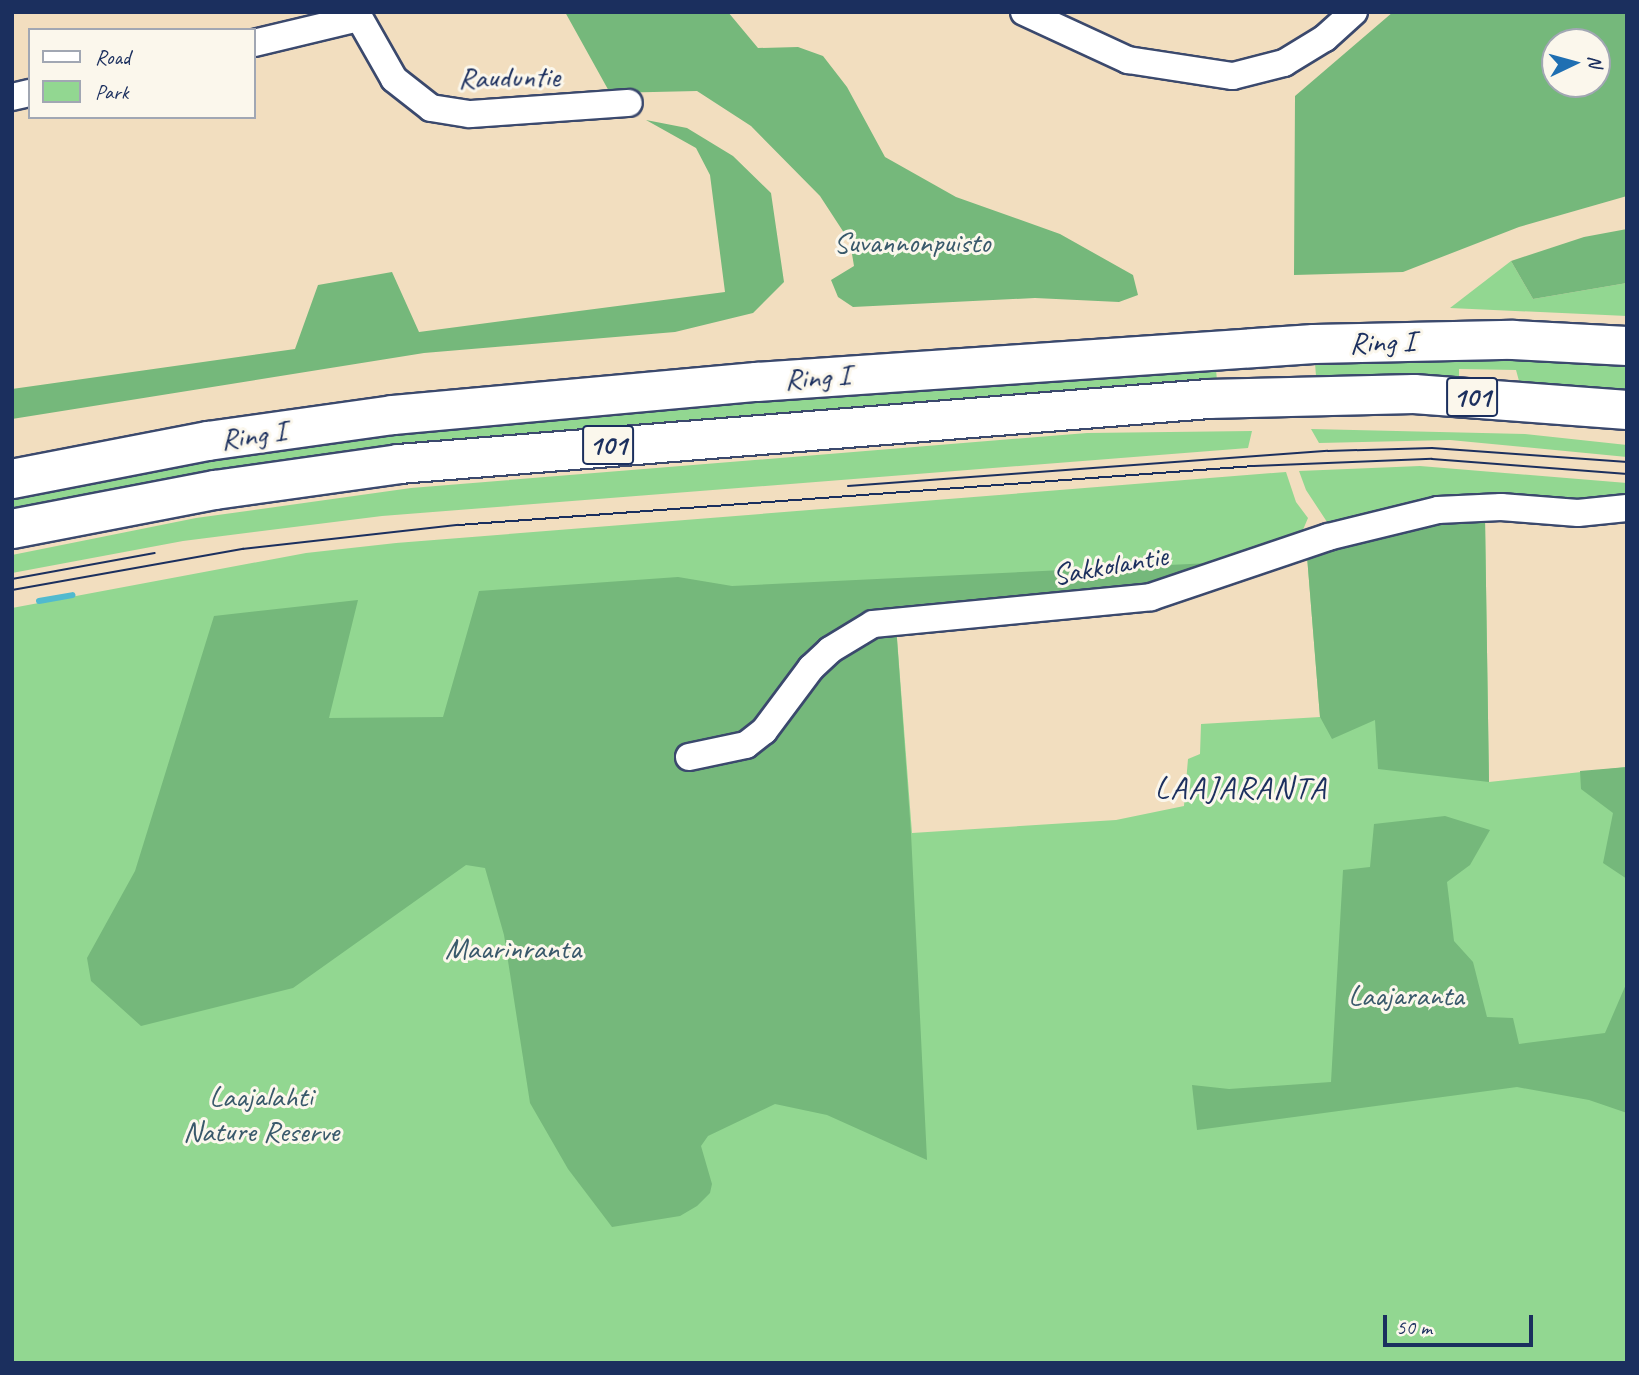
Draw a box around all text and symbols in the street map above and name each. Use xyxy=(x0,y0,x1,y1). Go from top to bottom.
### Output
legend xyxy=(28,28,256,119)
north arrow xyxy=(1541,28,1611,98)
text: Road xyxy=(95,44,130,70)
text: N xyxy=(1582,54,1607,68)
street label: Rauduntie xyxy=(458,58,560,96)
text: Park xyxy=(95,79,128,105)
park label: Suvannonpuisto xyxy=(834,224,990,260)
street label: Ring I xyxy=(1349,323,1415,361)
street label: Ring I xyxy=(783,357,851,397)
road number: 101 xyxy=(1446,372,1498,422)
street label: Ring I xyxy=(218,413,288,457)
road number: 101 xyxy=(582,420,634,470)
street label: Sakkolantie xyxy=(1050,537,1170,593)
district label: LAAJARANTA xyxy=(1156,769,1326,807)
park label: Maarinranta xyxy=(445,930,581,966)
park label: Laajaranta xyxy=(1348,977,1464,1013)
park label: Laajalahti Nature Reserve xyxy=(183,1078,339,1148)
scale bar xyxy=(1387,1302,1538,1346)
text: 50 m xyxy=(1396,1314,1432,1340)

